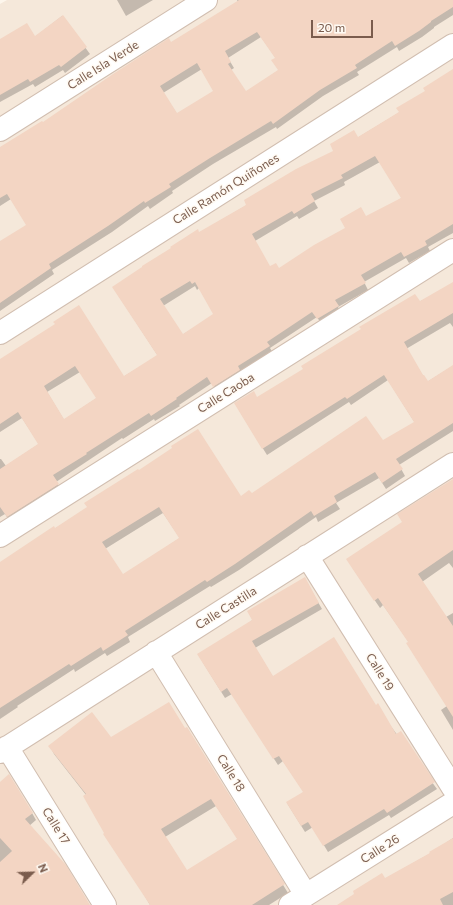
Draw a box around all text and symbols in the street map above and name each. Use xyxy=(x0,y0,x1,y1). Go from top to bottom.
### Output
scale bar xyxy=(313,12,375,38)
text: 20 m xyxy=(318,20,345,34)
street label: Calle Isla Verde xyxy=(65,37,141,93)
street label: Calle Ramón Quiñones xyxy=(170,150,282,228)
street label: Calle Caoba xyxy=(195,370,257,416)
street label: Calle Castilla xyxy=(193,583,259,633)
street label: Calle 19 xyxy=(363,651,397,693)
street label: Calle 18 xyxy=(214,752,248,794)
street label: Calle 17 xyxy=(39,805,73,847)
street label: Calle 26 xyxy=(358,831,402,867)
north arrow xyxy=(12,853,52,893)
text: N xyxy=(36,862,51,874)

